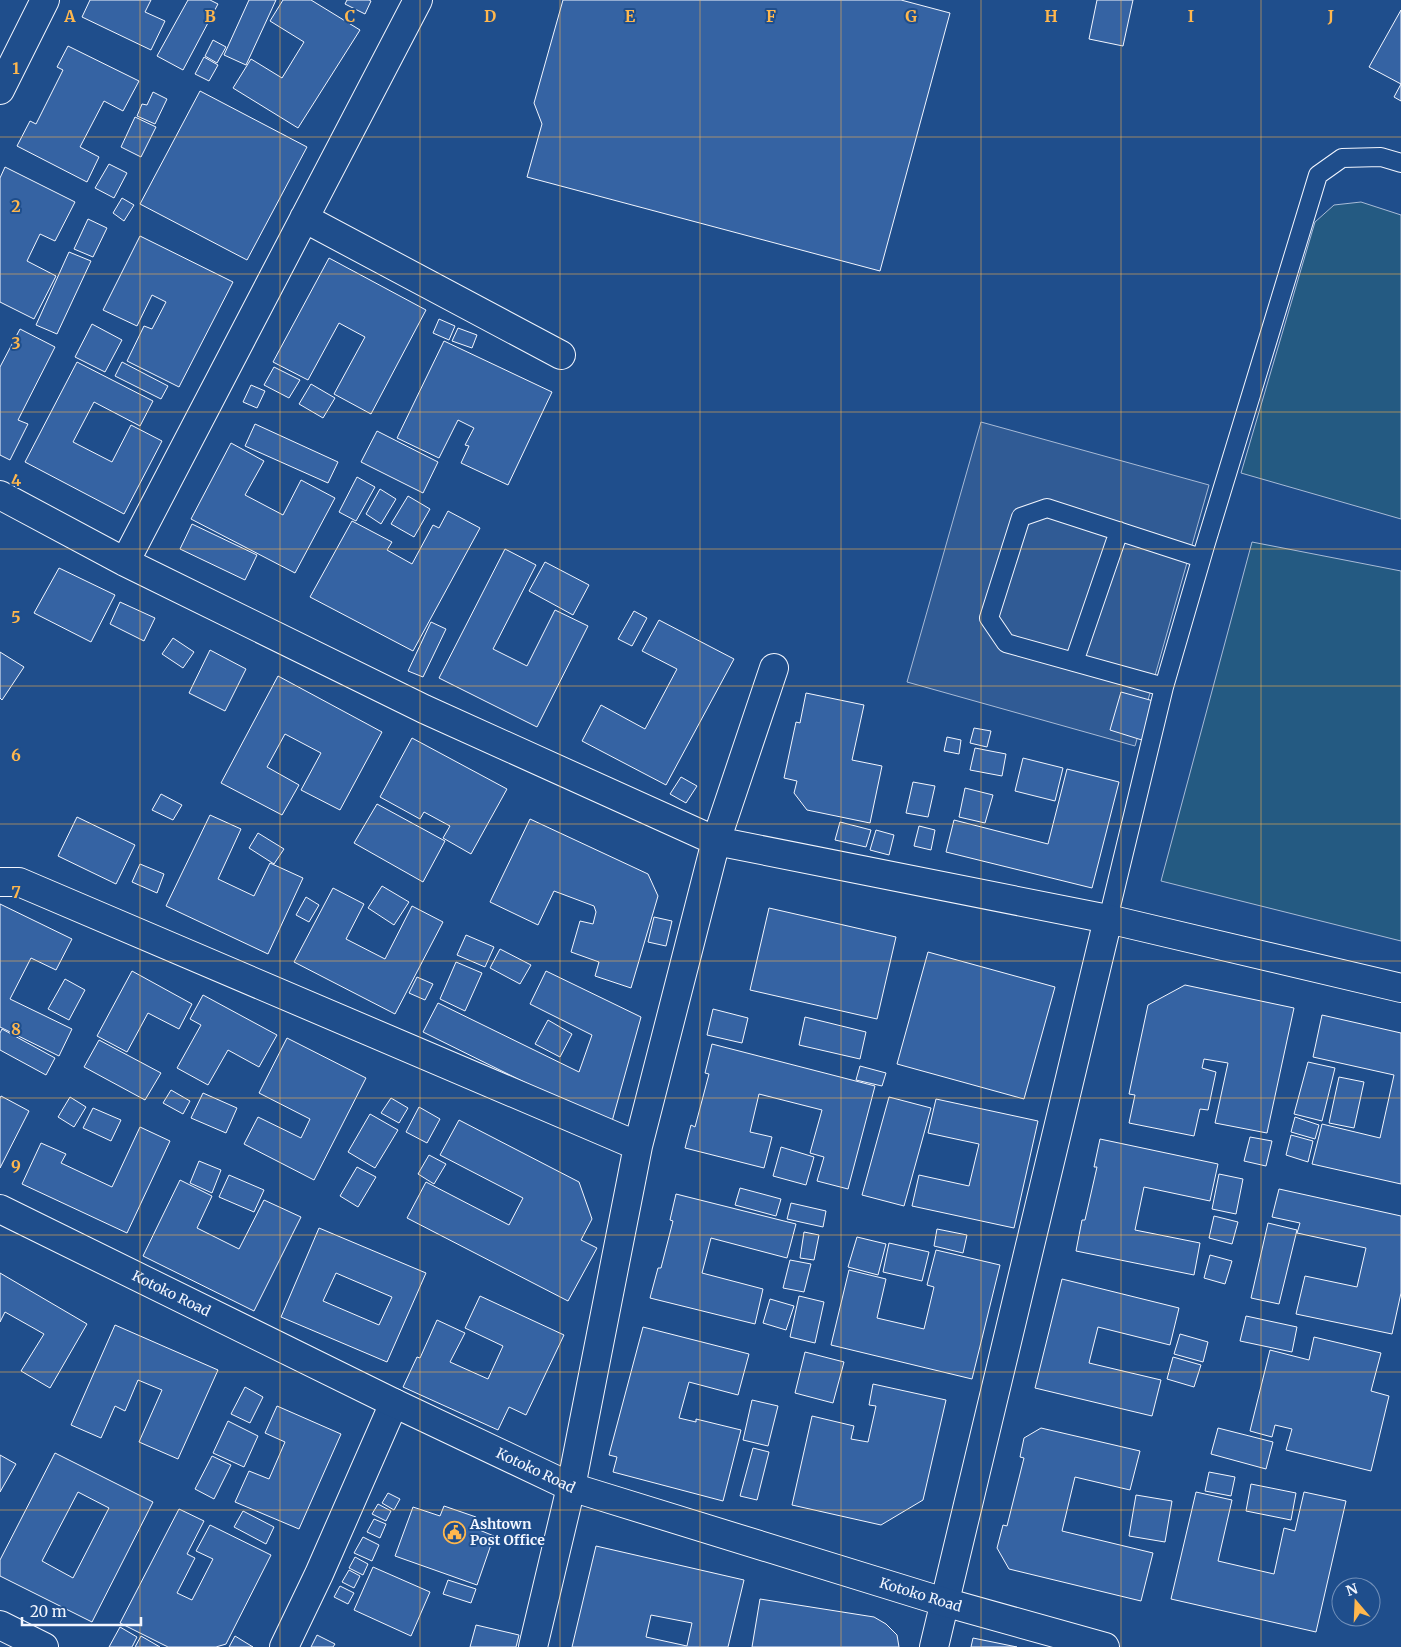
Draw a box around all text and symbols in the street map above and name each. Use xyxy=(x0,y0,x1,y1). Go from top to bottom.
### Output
text: A xyxy=(63,6,76,26)
text: B xyxy=(204,6,216,26)
text: C xyxy=(345,6,355,26)
text: D xyxy=(484,6,496,26)
text: E xyxy=(625,6,636,26)
text: F xyxy=(766,6,776,26)
text: G xyxy=(905,6,917,26)
text: H xyxy=(1044,6,1058,26)
text: I xyxy=(1188,6,1194,26)
text: J xyxy=(1327,6,1334,26)
text: 1 xyxy=(12,58,20,78)
text: 2 xyxy=(11,196,21,216)
text: 3 xyxy=(11,333,21,353)
text: 4 xyxy=(11,470,21,490)
text: 5 xyxy=(11,607,21,627)
text: 6 xyxy=(11,745,21,765)
text: 7 xyxy=(11,882,21,902)
text: 8 xyxy=(11,1019,21,1039)
text: 9 xyxy=(11,1156,21,1176)
street label: Kotoko Road xyxy=(129,1266,214,1321)
street label: Kotoko Road xyxy=(493,1444,579,1497)
place label: Ashtown Post Office xyxy=(469,1515,545,1549)
public building icon: Ashtown Post Office xyxy=(442,1520,466,1544)
street label: Kotoko Road xyxy=(877,1574,964,1616)
north arrow xyxy=(1331,1577,1381,1627)
text: N xyxy=(1344,1579,1360,1600)
scale bar xyxy=(22,1594,141,1626)
text: 20 m xyxy=(30,1602,67,1621)

